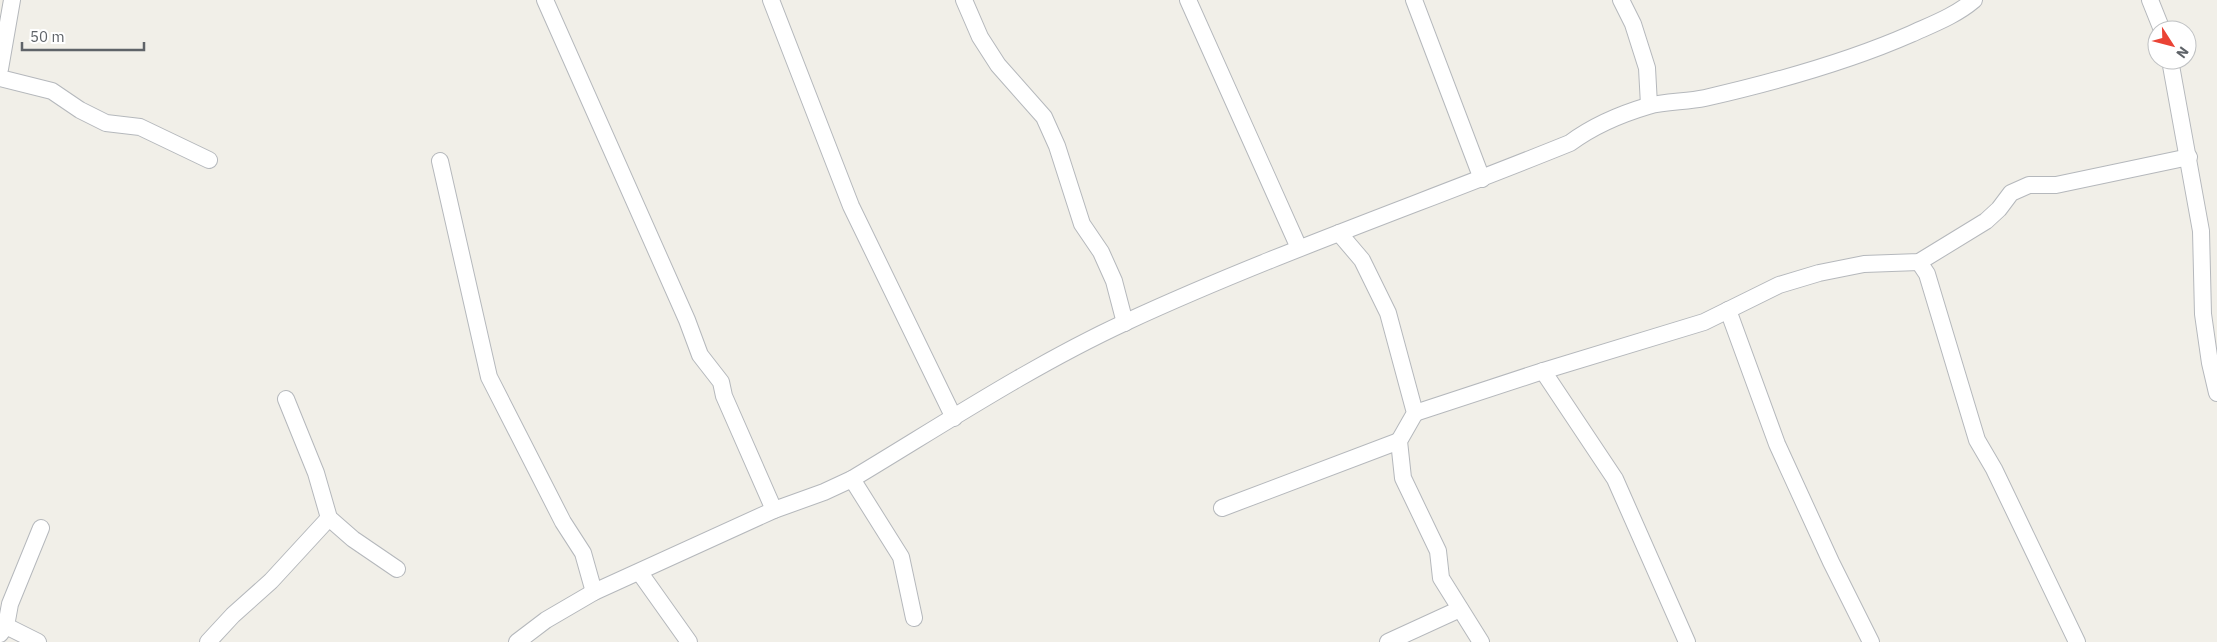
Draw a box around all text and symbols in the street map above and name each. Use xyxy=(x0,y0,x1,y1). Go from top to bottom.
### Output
scale bar xyxy=(22,20,145,52)
north arrow xyxy=(2147,20,2197,70)
text: 50 m xyxy=(30,27,65,46)
text: N xyxy=(2172,43,2193,62)

